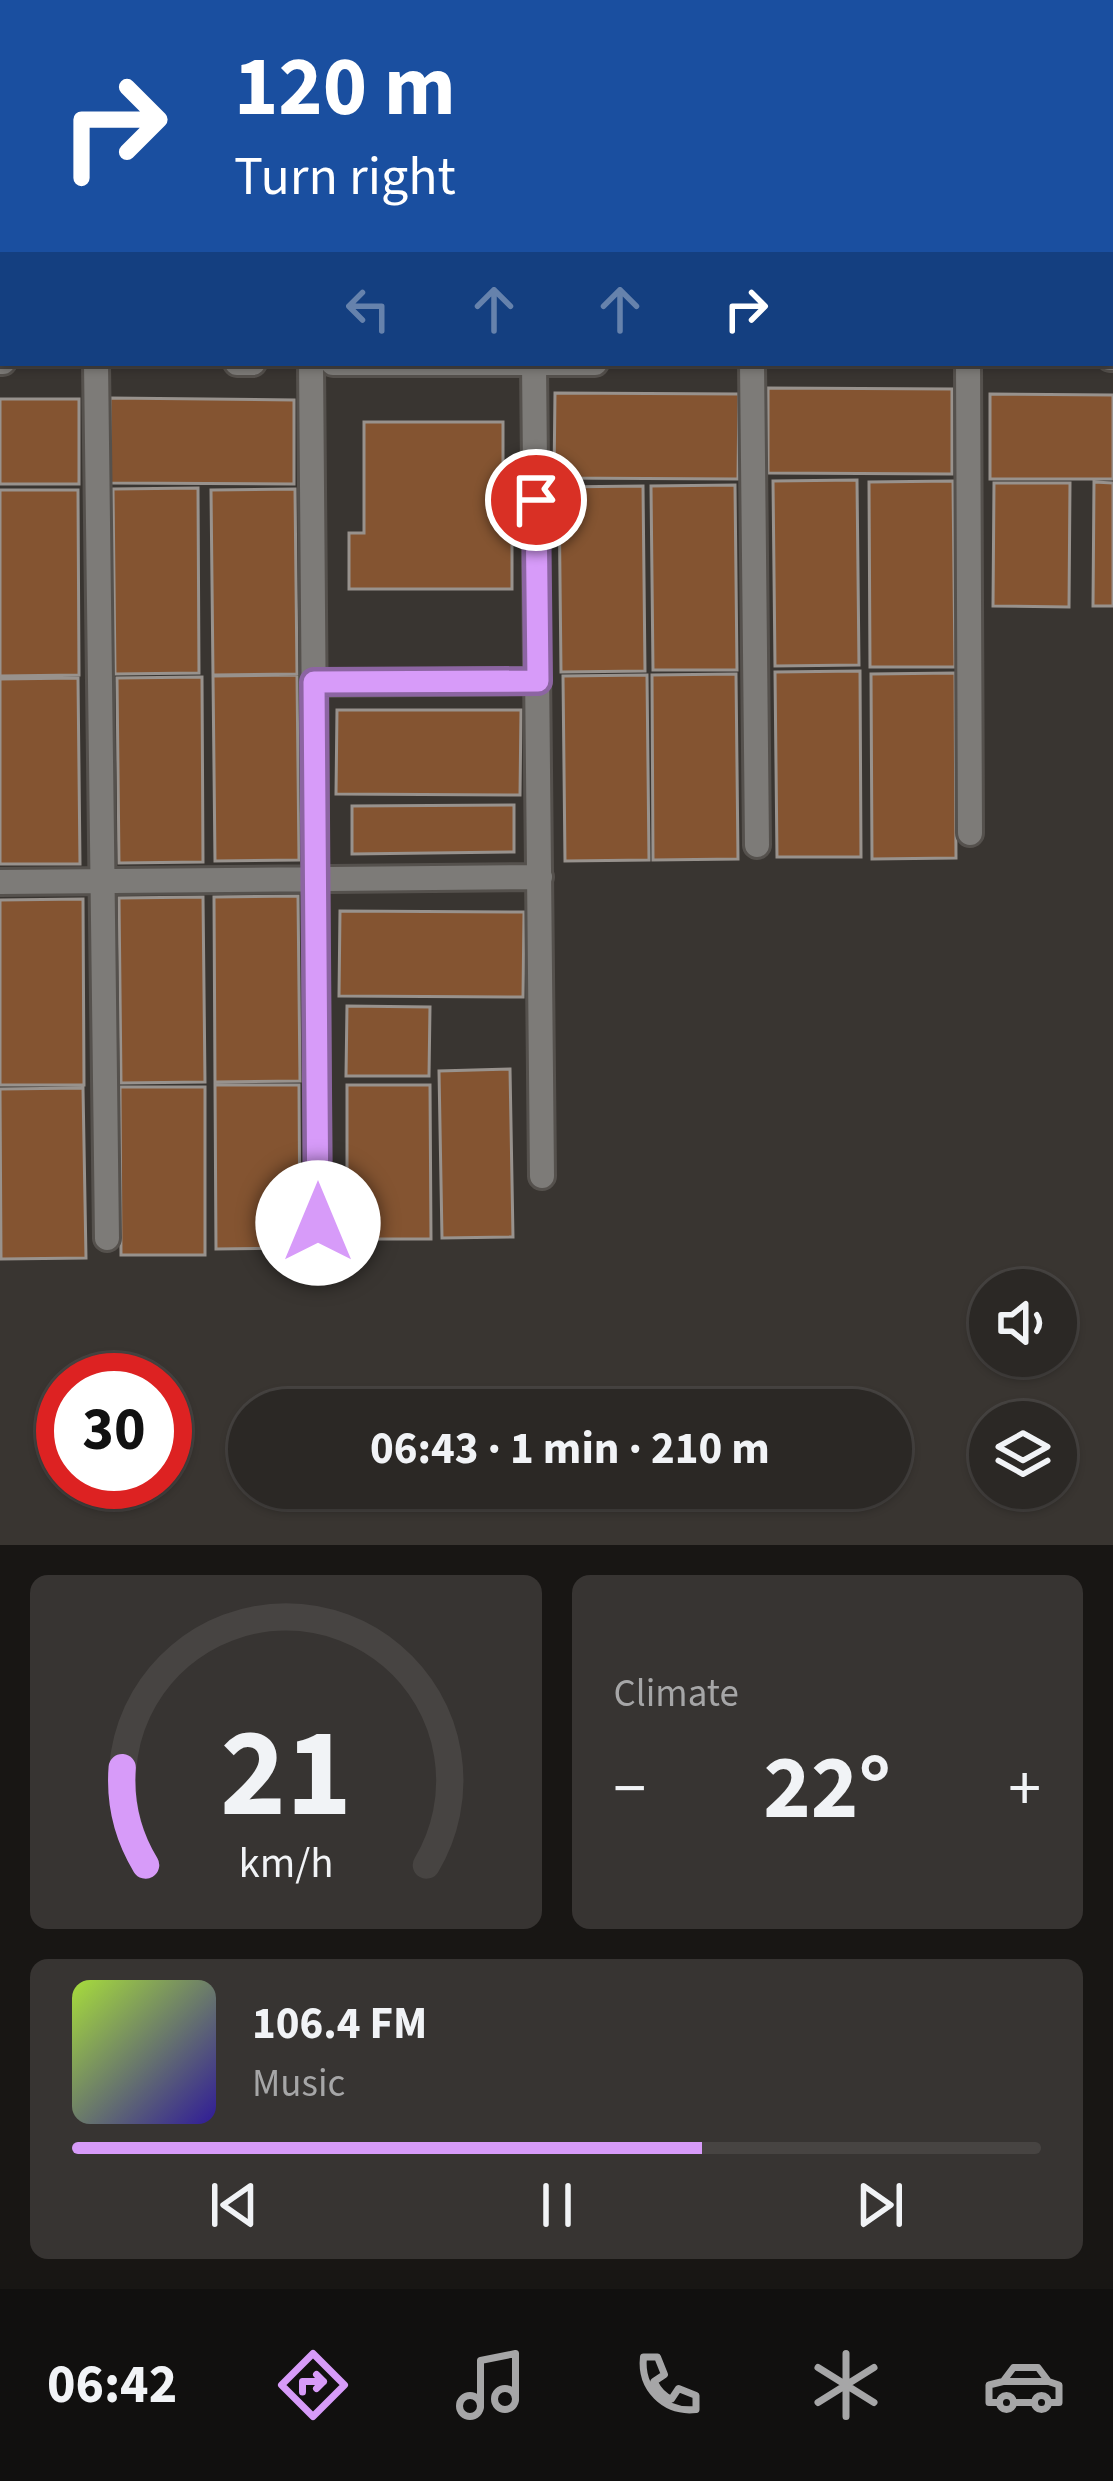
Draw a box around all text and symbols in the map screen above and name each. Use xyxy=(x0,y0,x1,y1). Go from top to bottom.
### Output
text: 120 m xyxy=(234,28,456,148)
icon: right xyxy=(36,48,192,204)
text: Turn right xyxy=(234,139,456,216)
icon: left xyxy=(335,276,401,342)
icon: ahead xyxy=(461,276,527,342)
icon: ahead xyxy=(587,276,653,342)
icon: right xyxy=(713,276,779,342)
pin xyxy=(485,449,587,551)
icon: arrive xyxy=(503,467,569,533)
position arrow xyxy=(255,1160,381,1286)
map controls xyxy=(969,1269,1077,1509)
button: sound xyxy=(969,1269,1077,1377)
speed limit sign: 30 xyxy=(36,1353,192,1509)
button: layers xyxy=(969,1401,1077,1509)
text: 06:43 · 1 min · 210 m xyxy=(370,1417,770,1481)
text: Climate xyxy=(614,1666,739,1722)
text: 21 xyxy=(220,1686,352,1864)
text: 22° xyxy=(763,1725,891,1853)
text: − xyxy=(614,1742,646,1836)
text: + xyxy=(1008,1742,1041,1836)
text: km/h xyxy=(238,1833,333,1894)
text: 106.4 FM xyxy=(252,1992,427,2056)
text: Music xyxy=(252,2056,345,2112)
icon: previous xyxy=(201,2172,267,2238)
icon: pause xyxy=(524,2172,590,2238)
icon: next xyxy=(847,2172,913,2238)
icon: directions xyxy=(271,2343,355,2427)
icon: music xyxy=(449,2343,533,2427)
icon: phone xyxy=(626,2343,710,2427)
icon: climate xyxy=(804,2343,888,2427)
icon: car xyxy=(982,2343,1066,2427)
text: 06:42 xyxy=(47,2347,177,2424)

